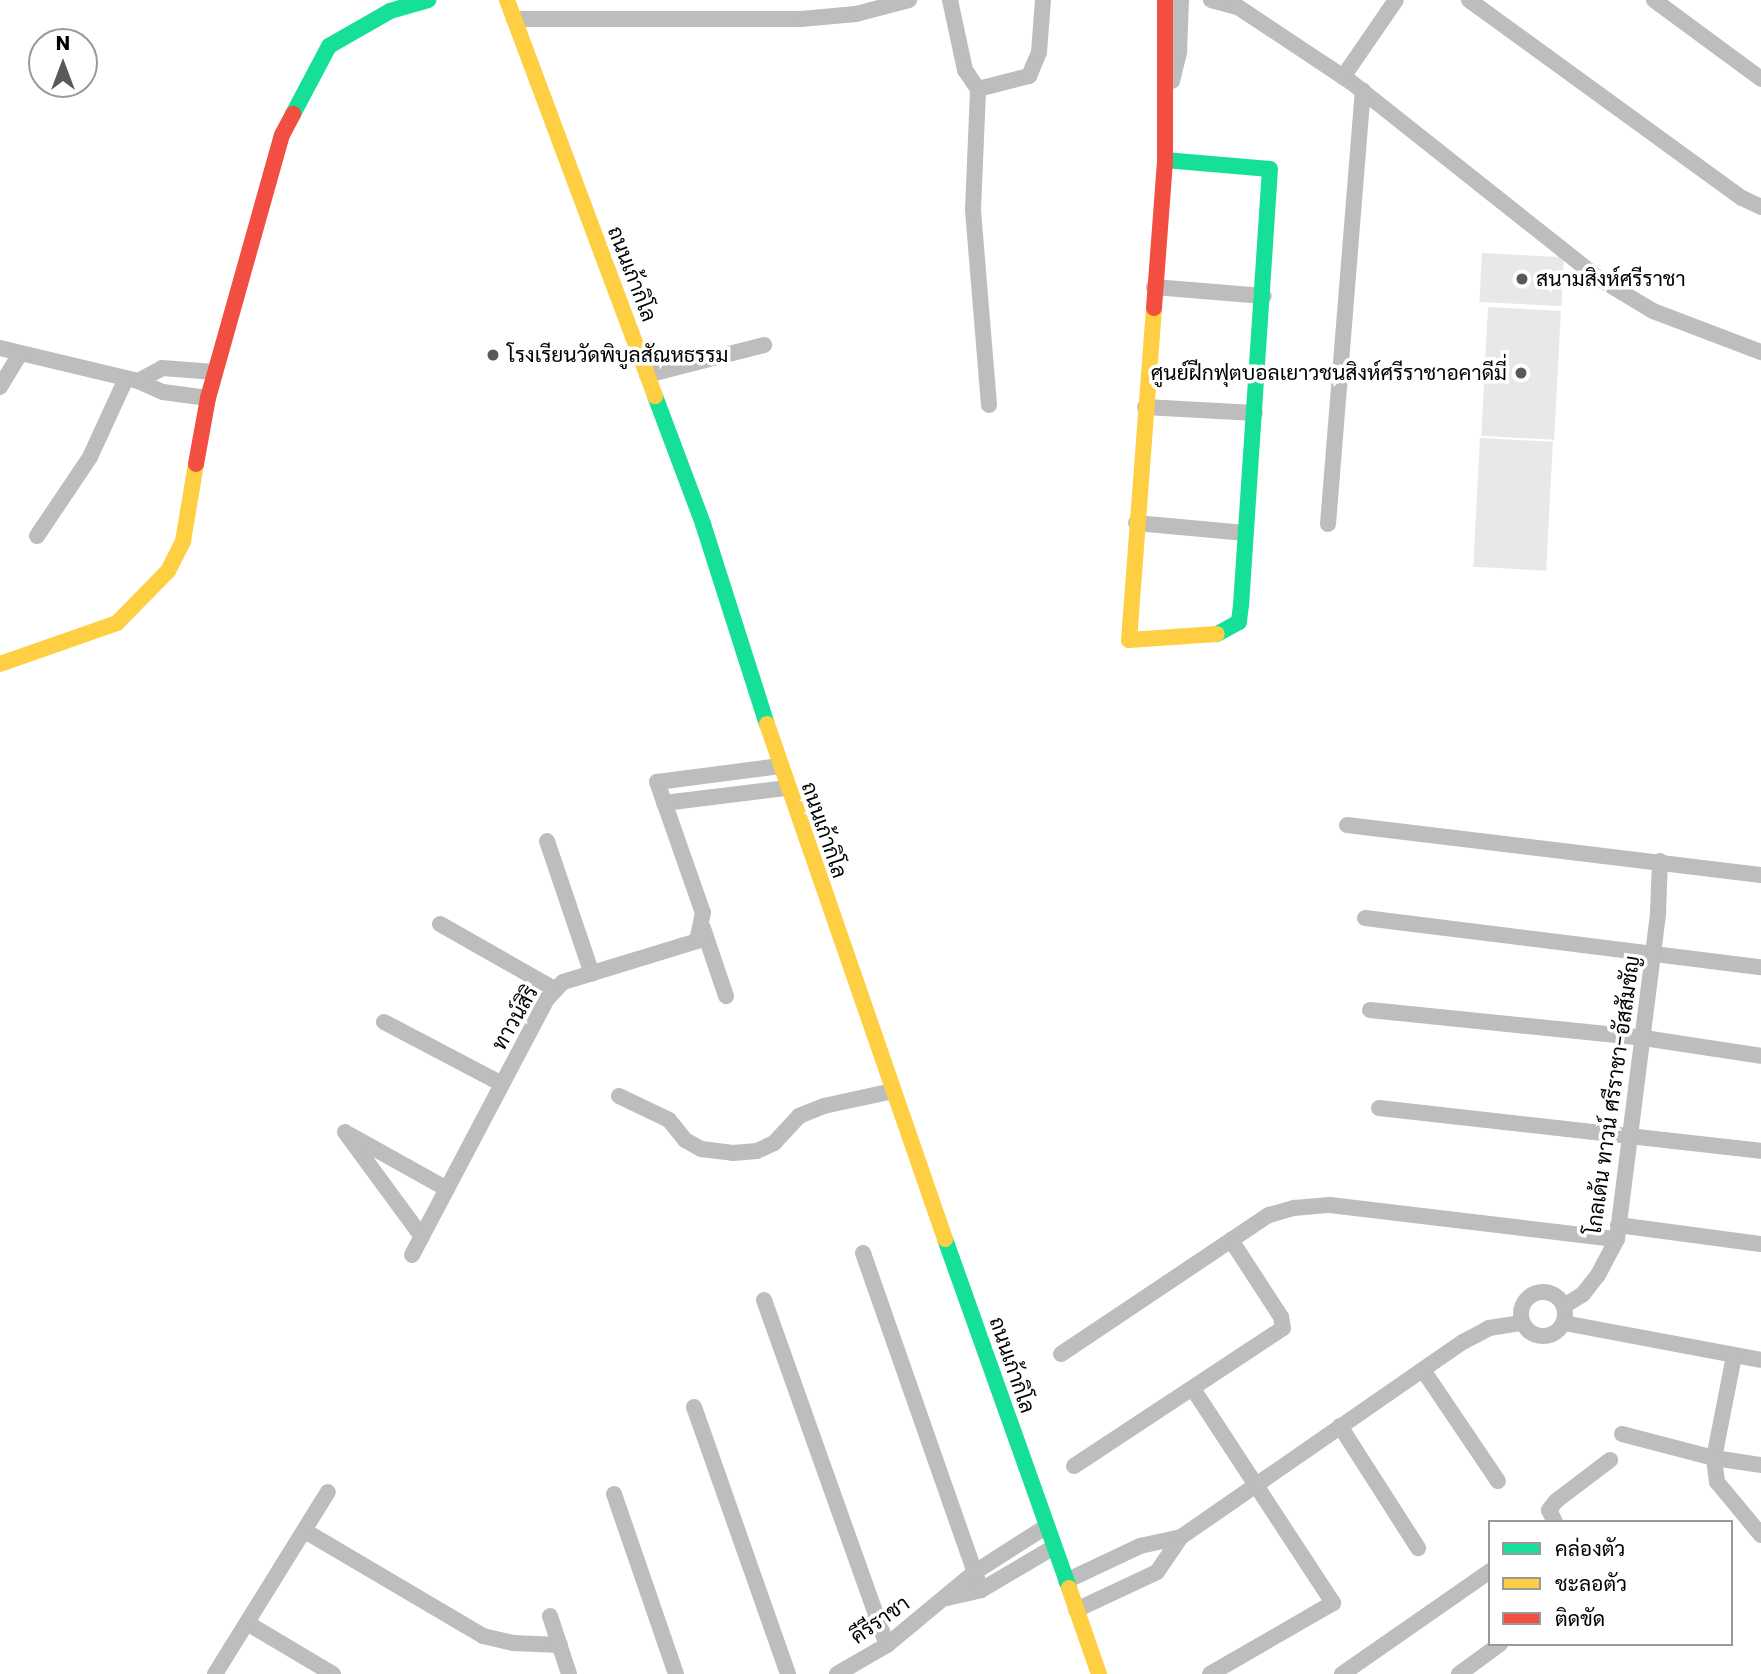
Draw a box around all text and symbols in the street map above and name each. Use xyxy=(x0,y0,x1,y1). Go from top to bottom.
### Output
north arrow xyxy=(28,28,98,98)
text: N xyxy=(56,30,70,57)
street label: ถนนเก้ากิโล xyxy=(602,223,662,325)
place label: สนามสิงห์ศรีราชา xyxy=(1536,266,1686,292)
marker: สนามสิงห์ศรีราชา xyxy=(1514,271,1530,287)
place label: โรงเรียนวัดพิบูลสัณหธรรม xyxy=(507,342,728,368)
marker: โรงเรียนวัดพิบูลสัณหธรรม xyxy=(485,347,501,363)
place label: ศูนย์ฝีกฟุตบอลเยาวชนสิงห์ศรีราชาอคาดีมี่ xyxy=(1151,360,1507,386)
marker: ศูนย์ฝีกฟุตบอลเยาวชนสิงห์ศรีราชาอคาดีมี่ xyxy=(1513,365,1529,381)
street label: ถนนเก้ากิโล xyxy=(796,779,852,881)
street label: โกลเด้น ทาวน์ ศรีราชา-อัสสัมชัญ xyxy=(1581,954,1645,1236)
street label: ทาวน์สิริ xyxy=(486,981,544,1055)
street label: ถนนเก้ากิโล xyxy=(984,1314,1040,1416)
legend xyxy=(1488,1520,1733,1646)
text: คล่องตัว xyxy=(1555,1534,1625,1563)
text: ชะลอตัว xyxy=(1555,1569,1627,1598)
street label: คีรีราชา xyxy=(846,1591,914,1649)
text: ติดขัด xyxy=(1555,1604,1605,1633)

